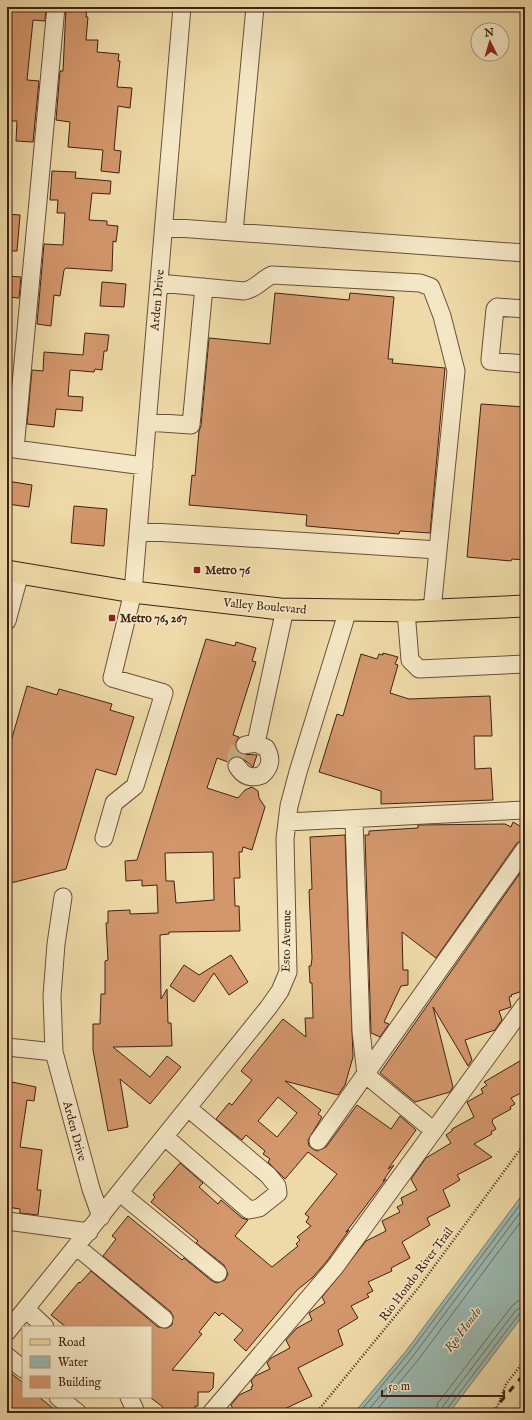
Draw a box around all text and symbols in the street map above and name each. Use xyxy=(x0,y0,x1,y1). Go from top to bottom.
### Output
north arrow xyxy=(470,22,510,62)
text: N xyxy=(483,26,495,41)
street label: Arden Drive xyxy=(147,268,168,332)
place label: Metro 76 xyxy=(205,563,251,578)
marker: Metro 76 xyxy=(192,565,202,575)
street label: Valley Boulevard xyxy=(222,595,308,618)
place label: Metro 76, 267 xyxy=(120,611,187,626)
marker: Metro 76, 267 xyxy=(107,613,117,623)
street label: Esto Avenue xyxy=(278,909,295,972)
street label: Arden Drive xyxy=(59,1099,90,1163)
street label: Rio Hondo River Trail xyxy=(376,1224,457,1324)
water label: Rio Hondo xyxy=(441,1304,486,1356)
legend xyxy=(22,1326,152,1398)
text: Road xyxy=(58,1335,86,1350)
text: Water xyxy=(58,1355,89,1370)
scale bar xyxy=(382,1372,504,1398)
text: Building xyxy=(58,1375,102,1390)
text: 50 m xyxy=(388,1379,410,1394)

